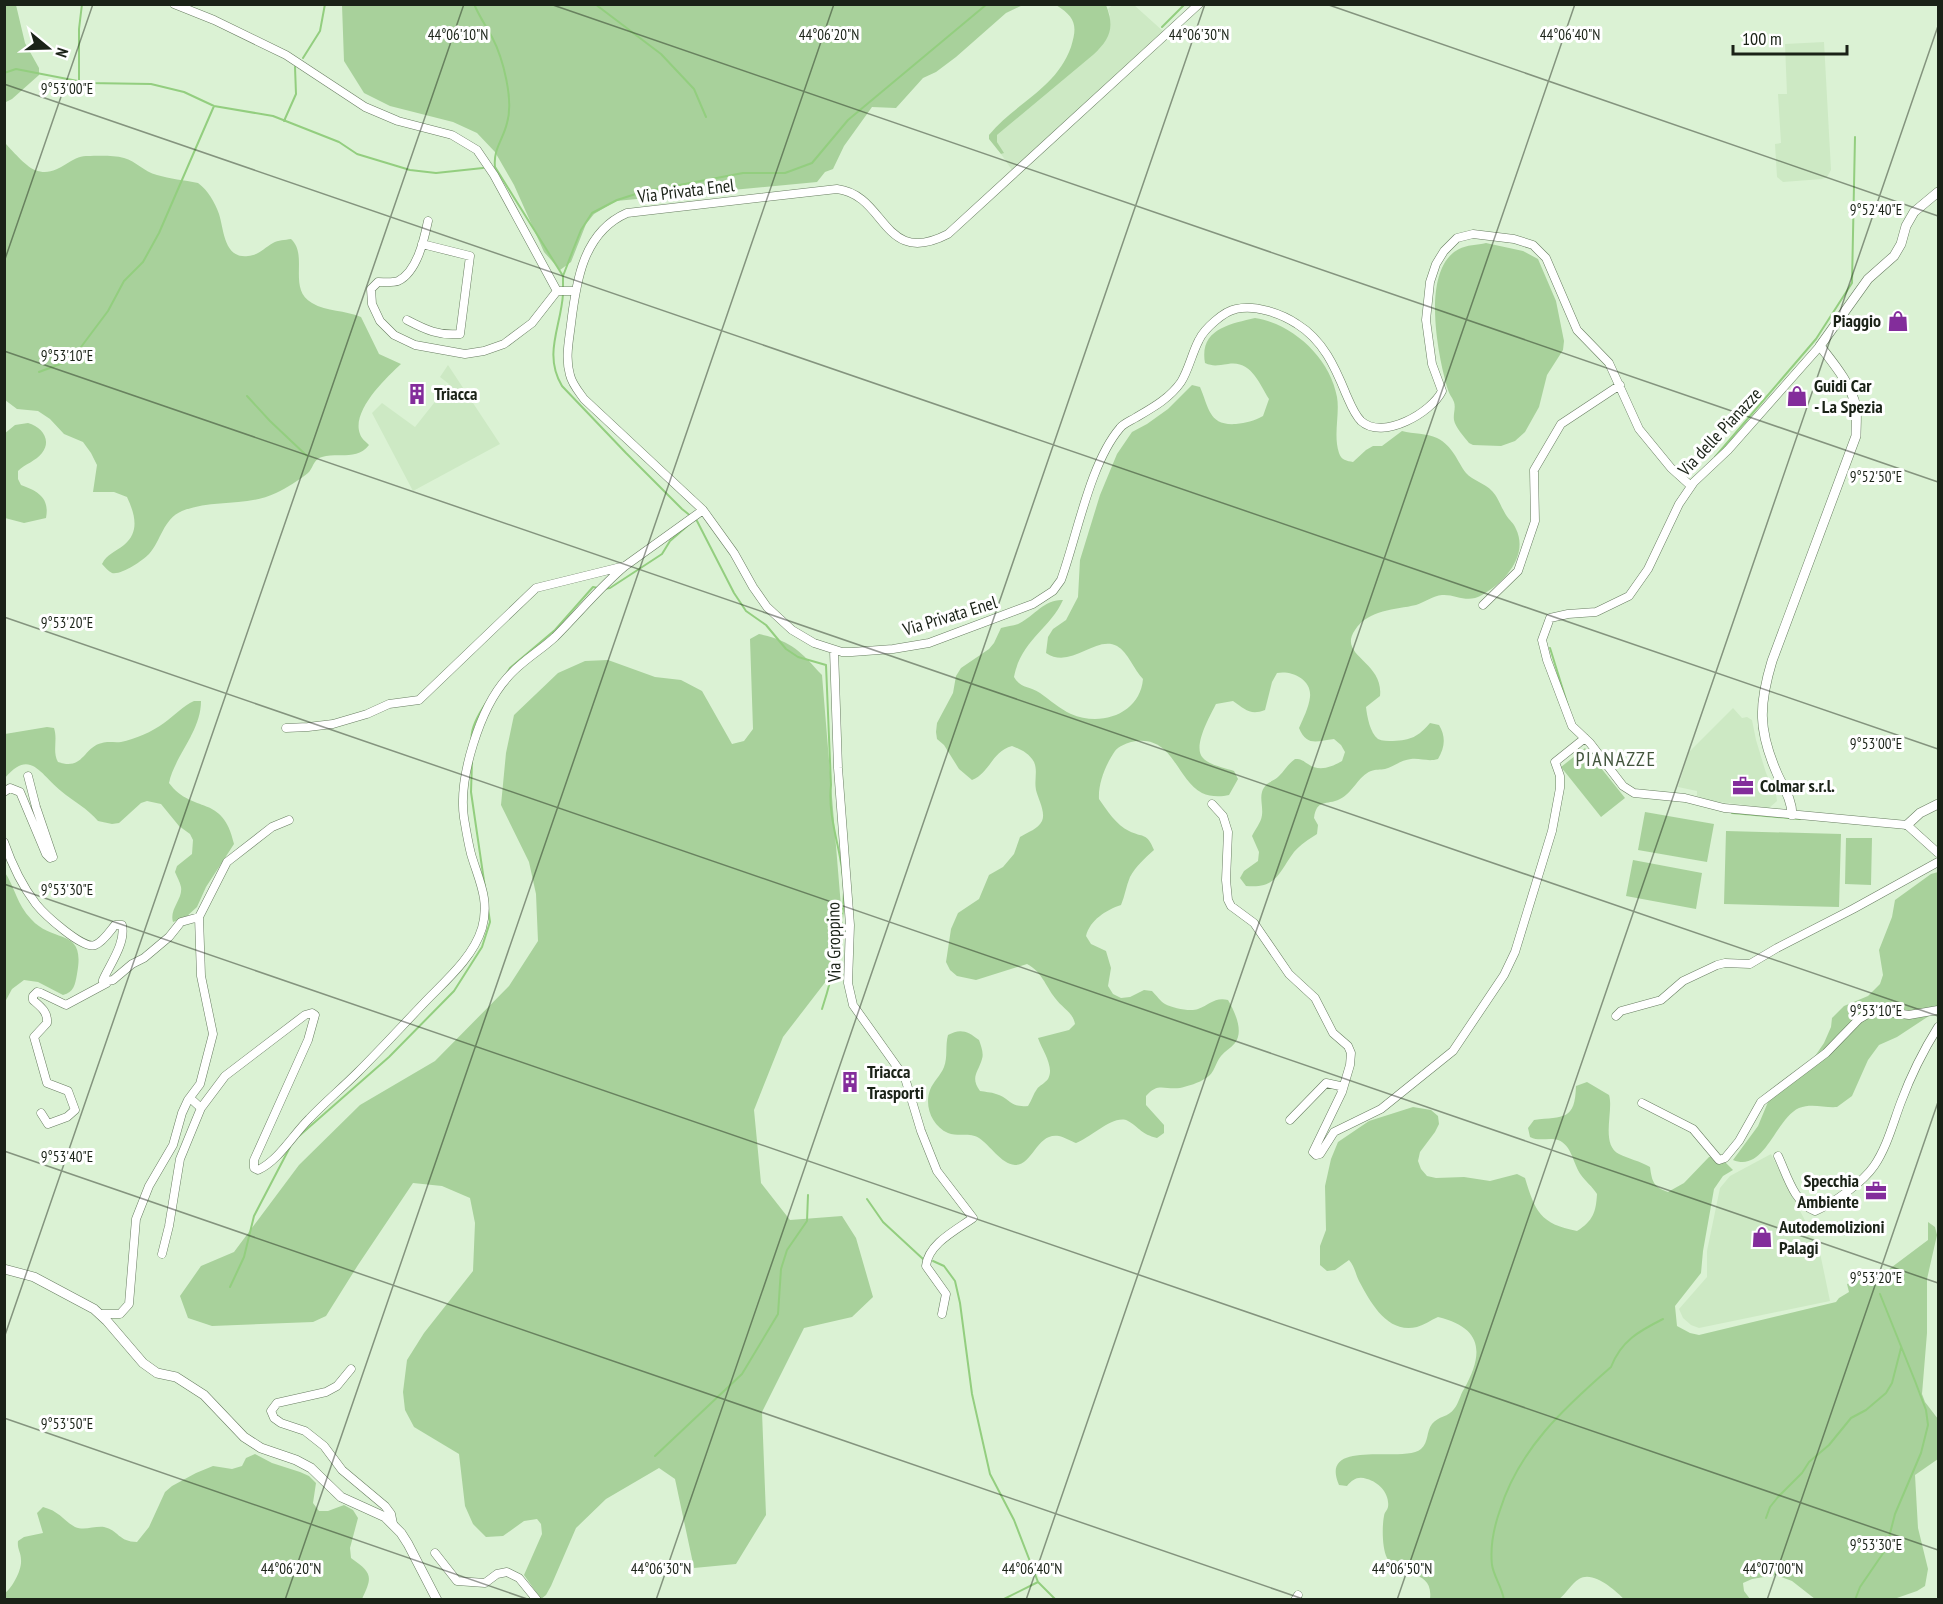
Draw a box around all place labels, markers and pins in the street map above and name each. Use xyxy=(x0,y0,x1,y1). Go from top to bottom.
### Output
place label: Piaggio xyxy=(1833,309,1881,332)
shop icon: Piaggio xyxy=(1886,309,1910,333)
place label: Guidi Car - La Spezia xyxy=(1814,374,1883,418)
building icon: Triacca xyxy=(405,382,429,406)
place label: Triacca xyxy=(434,382,478,405)
shop icon: Guidi Car - La Spezia xyxy=(1785,384,1809,408)
office icon: Colmar s.r.l. xyxy=(1731,774,1755,798)
place label: Colmar s.r.l. xyxy=(1760,774,1835,797)
place label: Triacca Trasporti xyxy=(867,1060,924,1104)
building icon: Triacca Trasporti xyxy=(838,1070,862,1094)
place label: Specchia Ambiente xyxy=(1796,1169,1859,1213)
office icon: Specchia Ambiente xyxy=(1864,1179,1888,1203)
place label: Autodemolizioni Palagi xyxy=(1778,1215,1884,1259)
shop icon: Autodemolizioni Palagi xyxy=(1750,1225,1774,1249)

